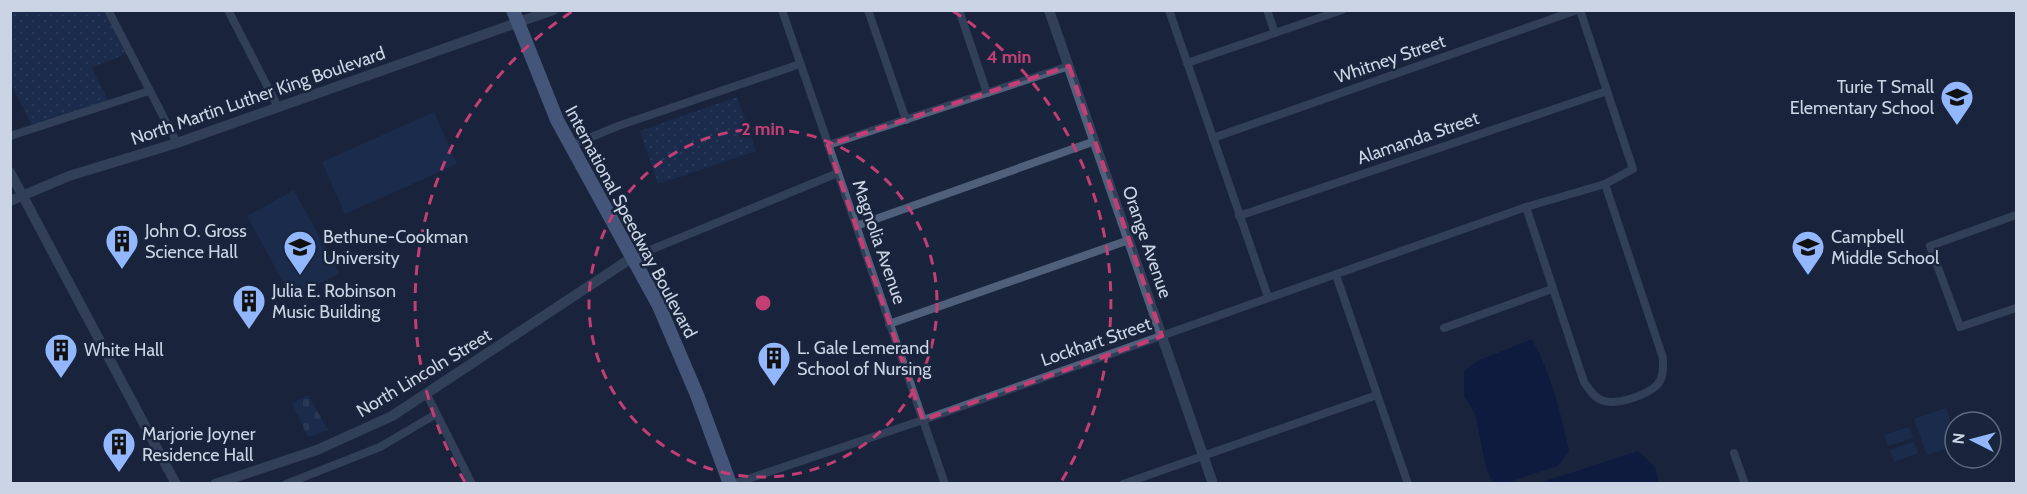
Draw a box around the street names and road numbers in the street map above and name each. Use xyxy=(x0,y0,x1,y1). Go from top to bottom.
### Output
street label: Whitney Street xyxy=(1332,30,1448,88)
street label: North Martin Luther King Boulevard xyxy=(128,42,388,150)
street label: International Speedway Boulevard xyxy=(560,102,702,342)
street label: Alamanda Street xyxy=(1354,107,1482,169)
street label: Magnolia Avenue xyxy=(847,177,911,307)
street label: Orange Avenue xyxy=(1118,183,1176,301)
street label: Lockhart Street xyxy=(1038,313,1154,371)
street label: North Lincoln Street xyxy=(353,324,495,422)

